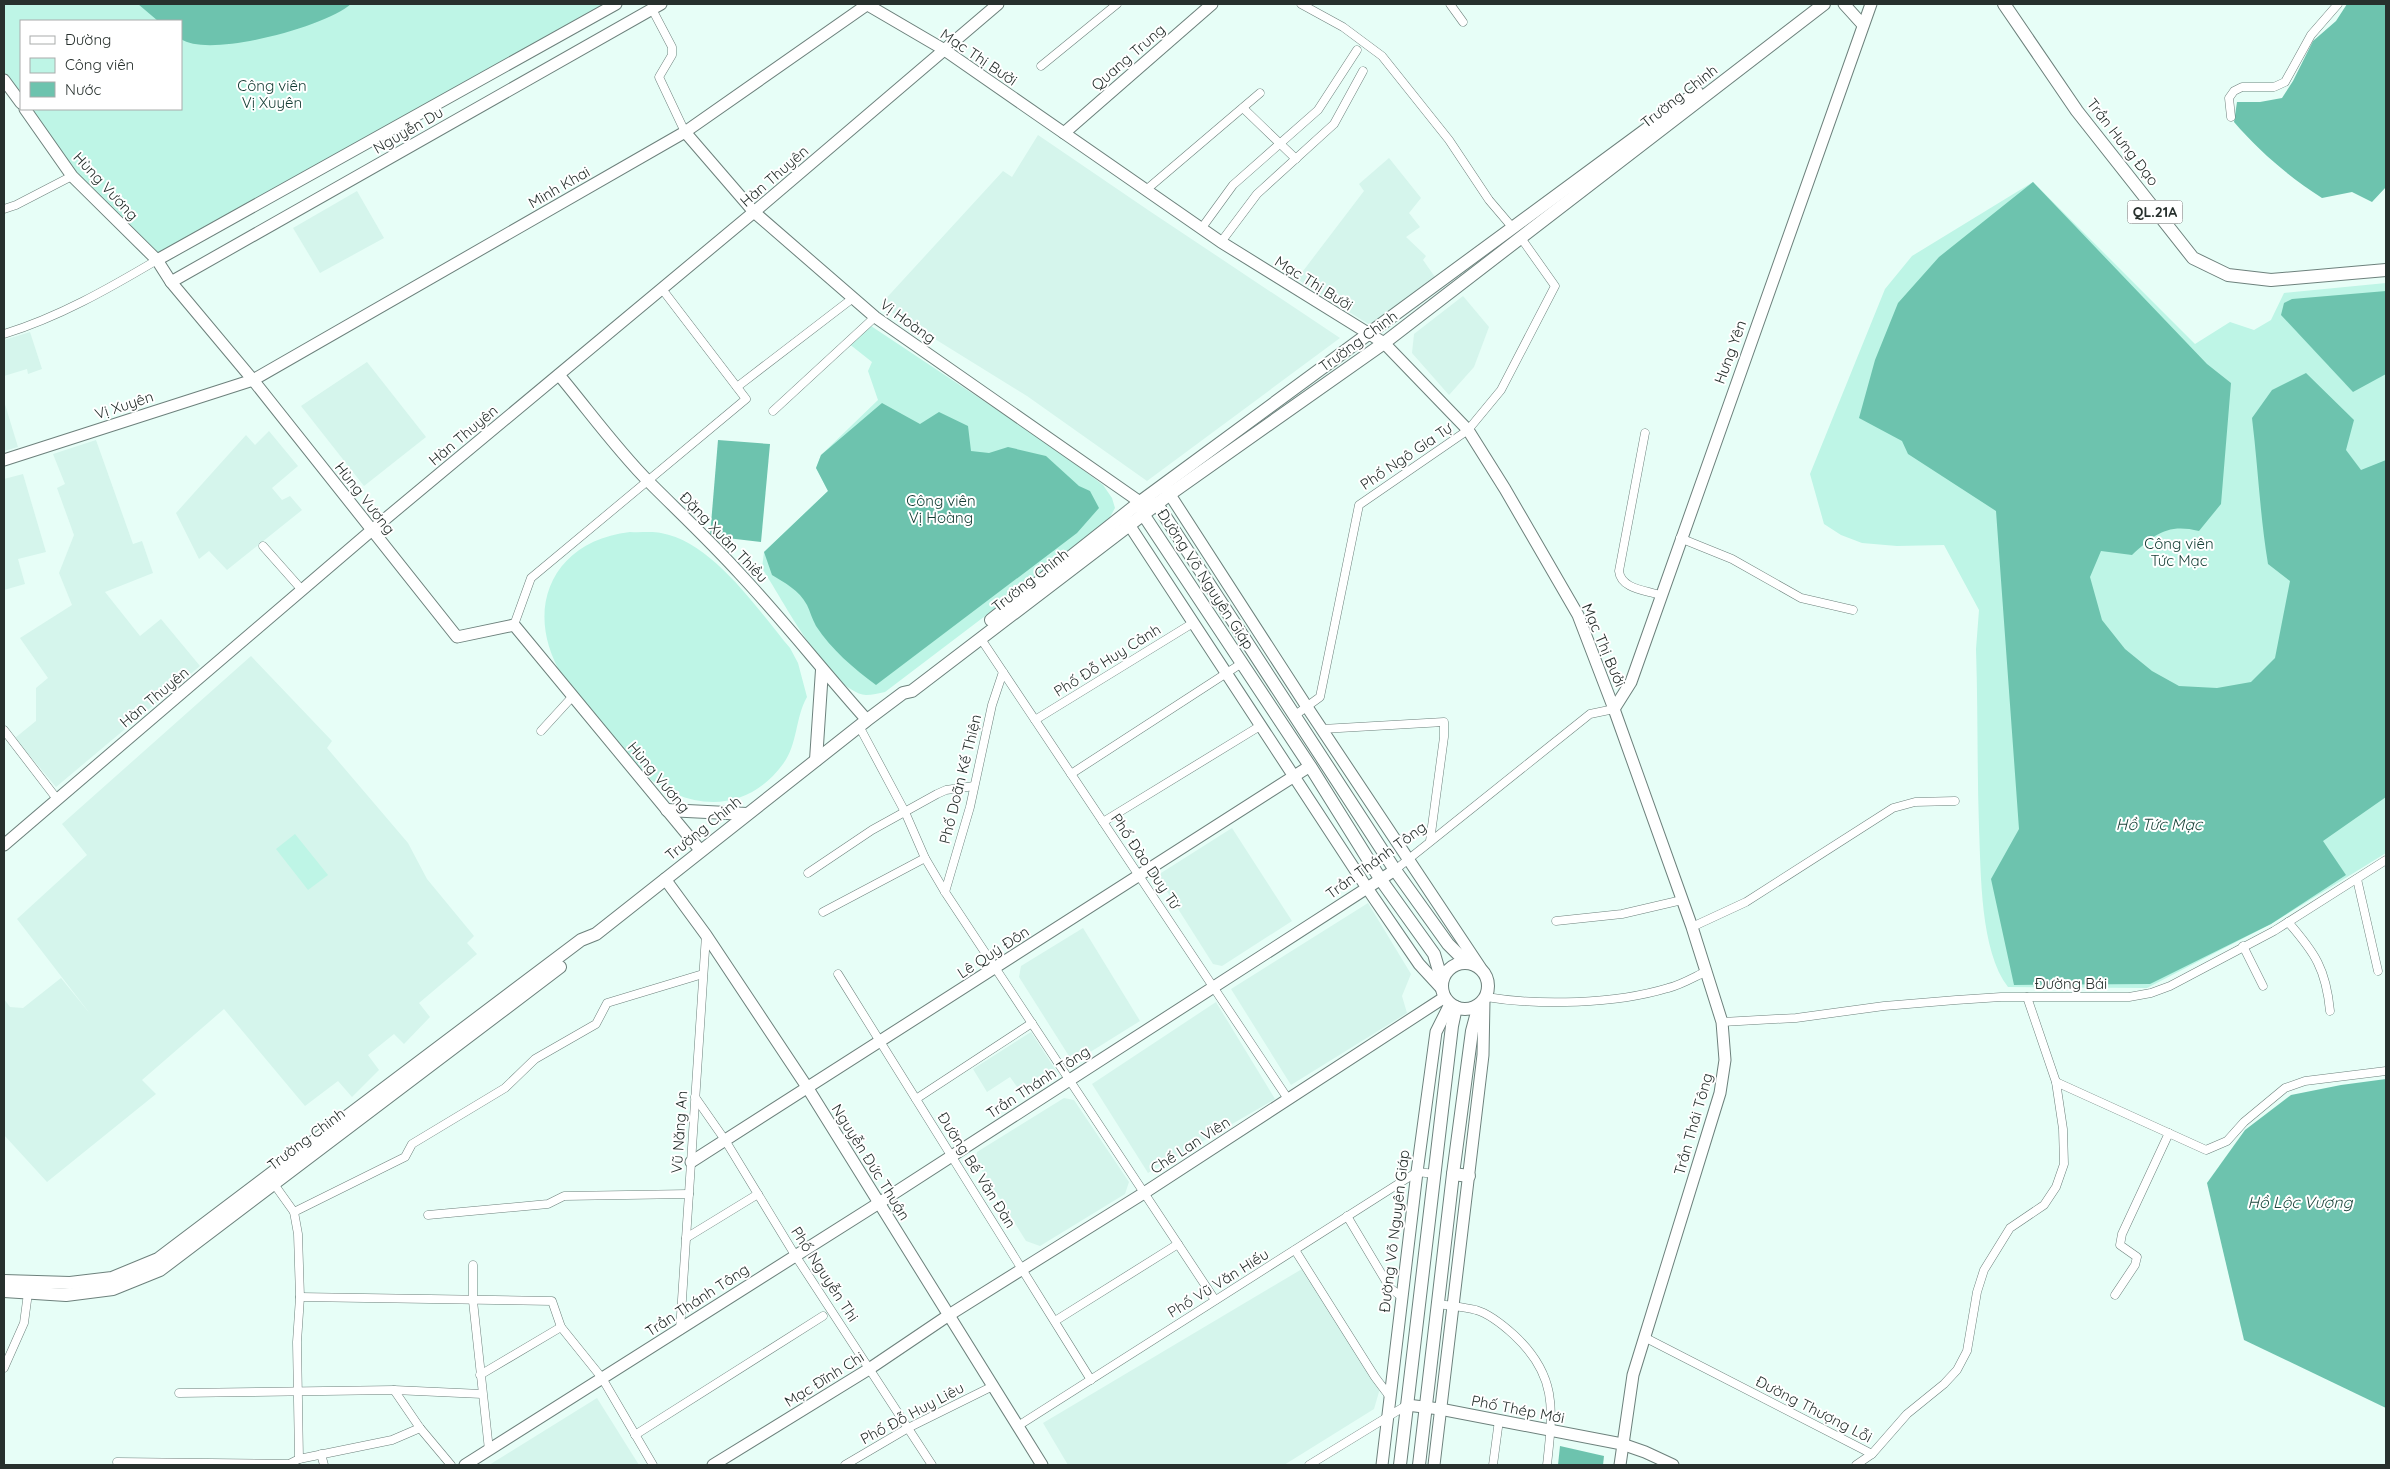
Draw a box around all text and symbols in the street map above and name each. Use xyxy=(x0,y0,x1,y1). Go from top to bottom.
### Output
legend xyxy=(20,20,182,110)
street label: Quang Trung xyxy=(1087,20,1169,94)
street label: Mạc Thị Bưởi xyxy=(937,24,1021,90)
text: Đường xyxy=(65,30,111,49)
text: Công viên xyxy=(65,55,134,74)
street label: Trường Chinh xyxy=(1637,60,1721,132)
park label: Công viên Vị Xuyên xyxy=(237,76,307,112)
text: Nước xyxy=(65,80,102,99)
street label: Trần Hưng Đạo xyxy=(2083,94,2163,190)
street label: Nguyễn Du xyxy=(370,102,446,158)
street label: Hàn Thuyên xyxy=(736,141,812,211)
street label: Hùng Vương xyxy=(69,148,143,224)
street label: Minh Khai xyxy=(525,162,593,212)
road number: QL.21A xyxy=(2128,200,2182,223)
street label: Mạc Thị Bưởi xyxy=(1271,251,1357,315)
street label: Vị Hoàng xyxy=(876,294,940,348)
street label: Trường Chinh xyxy=(1315,306,1401,376)
street label: Hưng Yên xyxy=(1710,318,1750,386)
street label: Vị Xuyên xyxy=(92,387,156,423)
street label: Hàn Thuyên xyxy=(425,401,501,469)
street label: Phố Ngô Gia Tự xyxy=(1356,417,1457,494)
street label: Hùng Vương xyxy=(331,458,399,538)
street label: Đặng Xuân Thiều xyxy=(676,488,772,586)
park label: Công viên Vị Hoàng xyxy=(906,491,976,527)
street label: Đường Võ Nguyên Giáp xyxy=(1153,505,1259,653)
park label: Công viên Tức Mạc xyxy=(2144,534,2214,570)
street label: Trường Chinh xyxy=(988,544,1072,616)
street label: Mạc Thị Bưởi xyxy=(1578,600,1630,690)
street label: Phố Đỗ Huy Cảnh xyxy=(1050,619,1164,701)
street label: Hàn Thuyên xyxy=(116,663,192,731)
street label: Phố Doãn Kế Thiện xyxy=(935,712,985,846)
street label: Hùng Vương xyxy=(624,738,694,816)
street label: Trường Chinh xyxy=(661,792,745,864)
street label: Phố Đào Duy Từ xyxy=(1107,810,1186,914)
water label: Hồ Tức Mạc xyxy=(2116,814,2204,834)
street label: Trần Thánh Tông xyxy=(1322,817,1430,903)
street label: Lê Quý Đôn xyxy=(954,922,1032,982)
street label: Đường Bái xyxy=(2035,974,2107,993)
street label: Trần Thánh Tông xyxy=(983,1041,1093,1123)
street label: Trần Thái Tông xyxy=(1669,1071,1717,1177)
street label: Vũ Năng An xyxy=(667,1090,691,1174)
street label: Nguyễn Đức Thuận xyxy=(828,1100,914,1224)
street label: Trường Chinh xyxy=(263,1104,349,1174)
street label: Đường Bế Văn Đàn xyxy=(934,1109,1020,1231)
street label: Chế Lan Viên xyxy=(1147,1112,1233,1178)
street label: Đường Võ Nguyên Giáp xyxy=(1375,1149,1413,1313)
water label: Hồ Lộc Vượng xyxy=(2248,1192,2353,1212)
street label: Phố Nguyễn Thi xyxy=(787,1223,863,1325)
street label: Phố Vũ Văn Hiếu xyxy=(1164,1244,1272,1322)
street label: Trần Thánh Tông xyxy=(642,1259,752,1341)
street label: Mạc Đĩnh Chi xyxy=(781,1347,867,1411)
street label: Đường Thượng Lỗi xyxy=(1753,1371,1875,1447)
street label: Phố Đỗ Huy Liêu xyxy=(857,1378,967,1448)
street label: Phố Thép Mới xyxy=(1470,1391,1566,1427)

